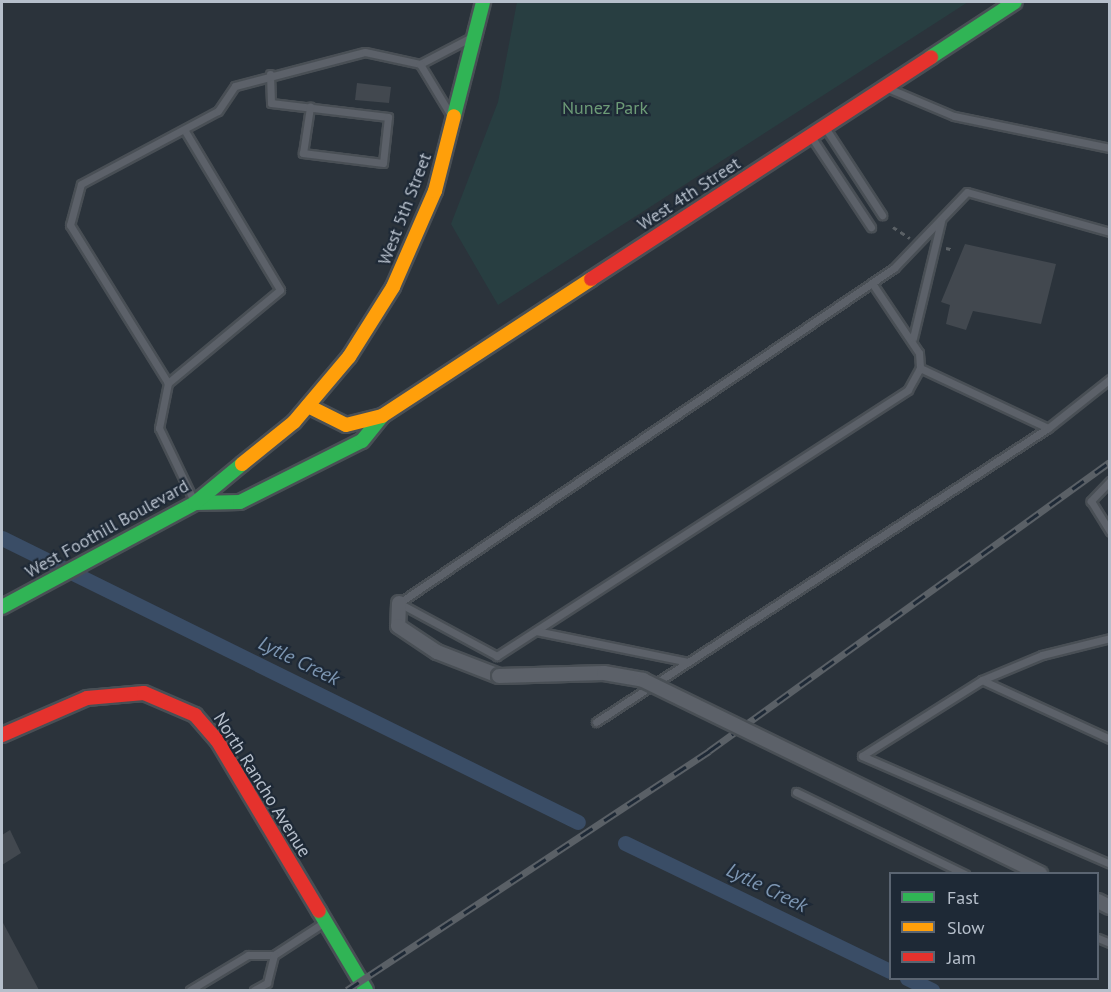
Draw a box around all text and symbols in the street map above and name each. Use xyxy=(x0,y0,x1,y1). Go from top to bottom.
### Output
park label: Nunez Park xyxy=(562,97,648,119)
street label: West 5th Street xyxy=(374,150,436,268)
street label: West 4th Street xyxy=(634,153,744,235)
street label: West Foothill Boulevard xyxy=(21,475,193,583)
water label: Lytle Creek xyxy=(254,631,344,691)
street label: North Rancho Avenue xyxy=(209,708,315,862)
water label: Lytle Creek xyxy=(722,858,812,918)
legend xyxy=(889,872,1099,980)
text: Fast xyxy=(947,886,979,909)
text: Slow xyxy=(947,916,985,939)
text: Jam xyxy=(947,946,976,969)

